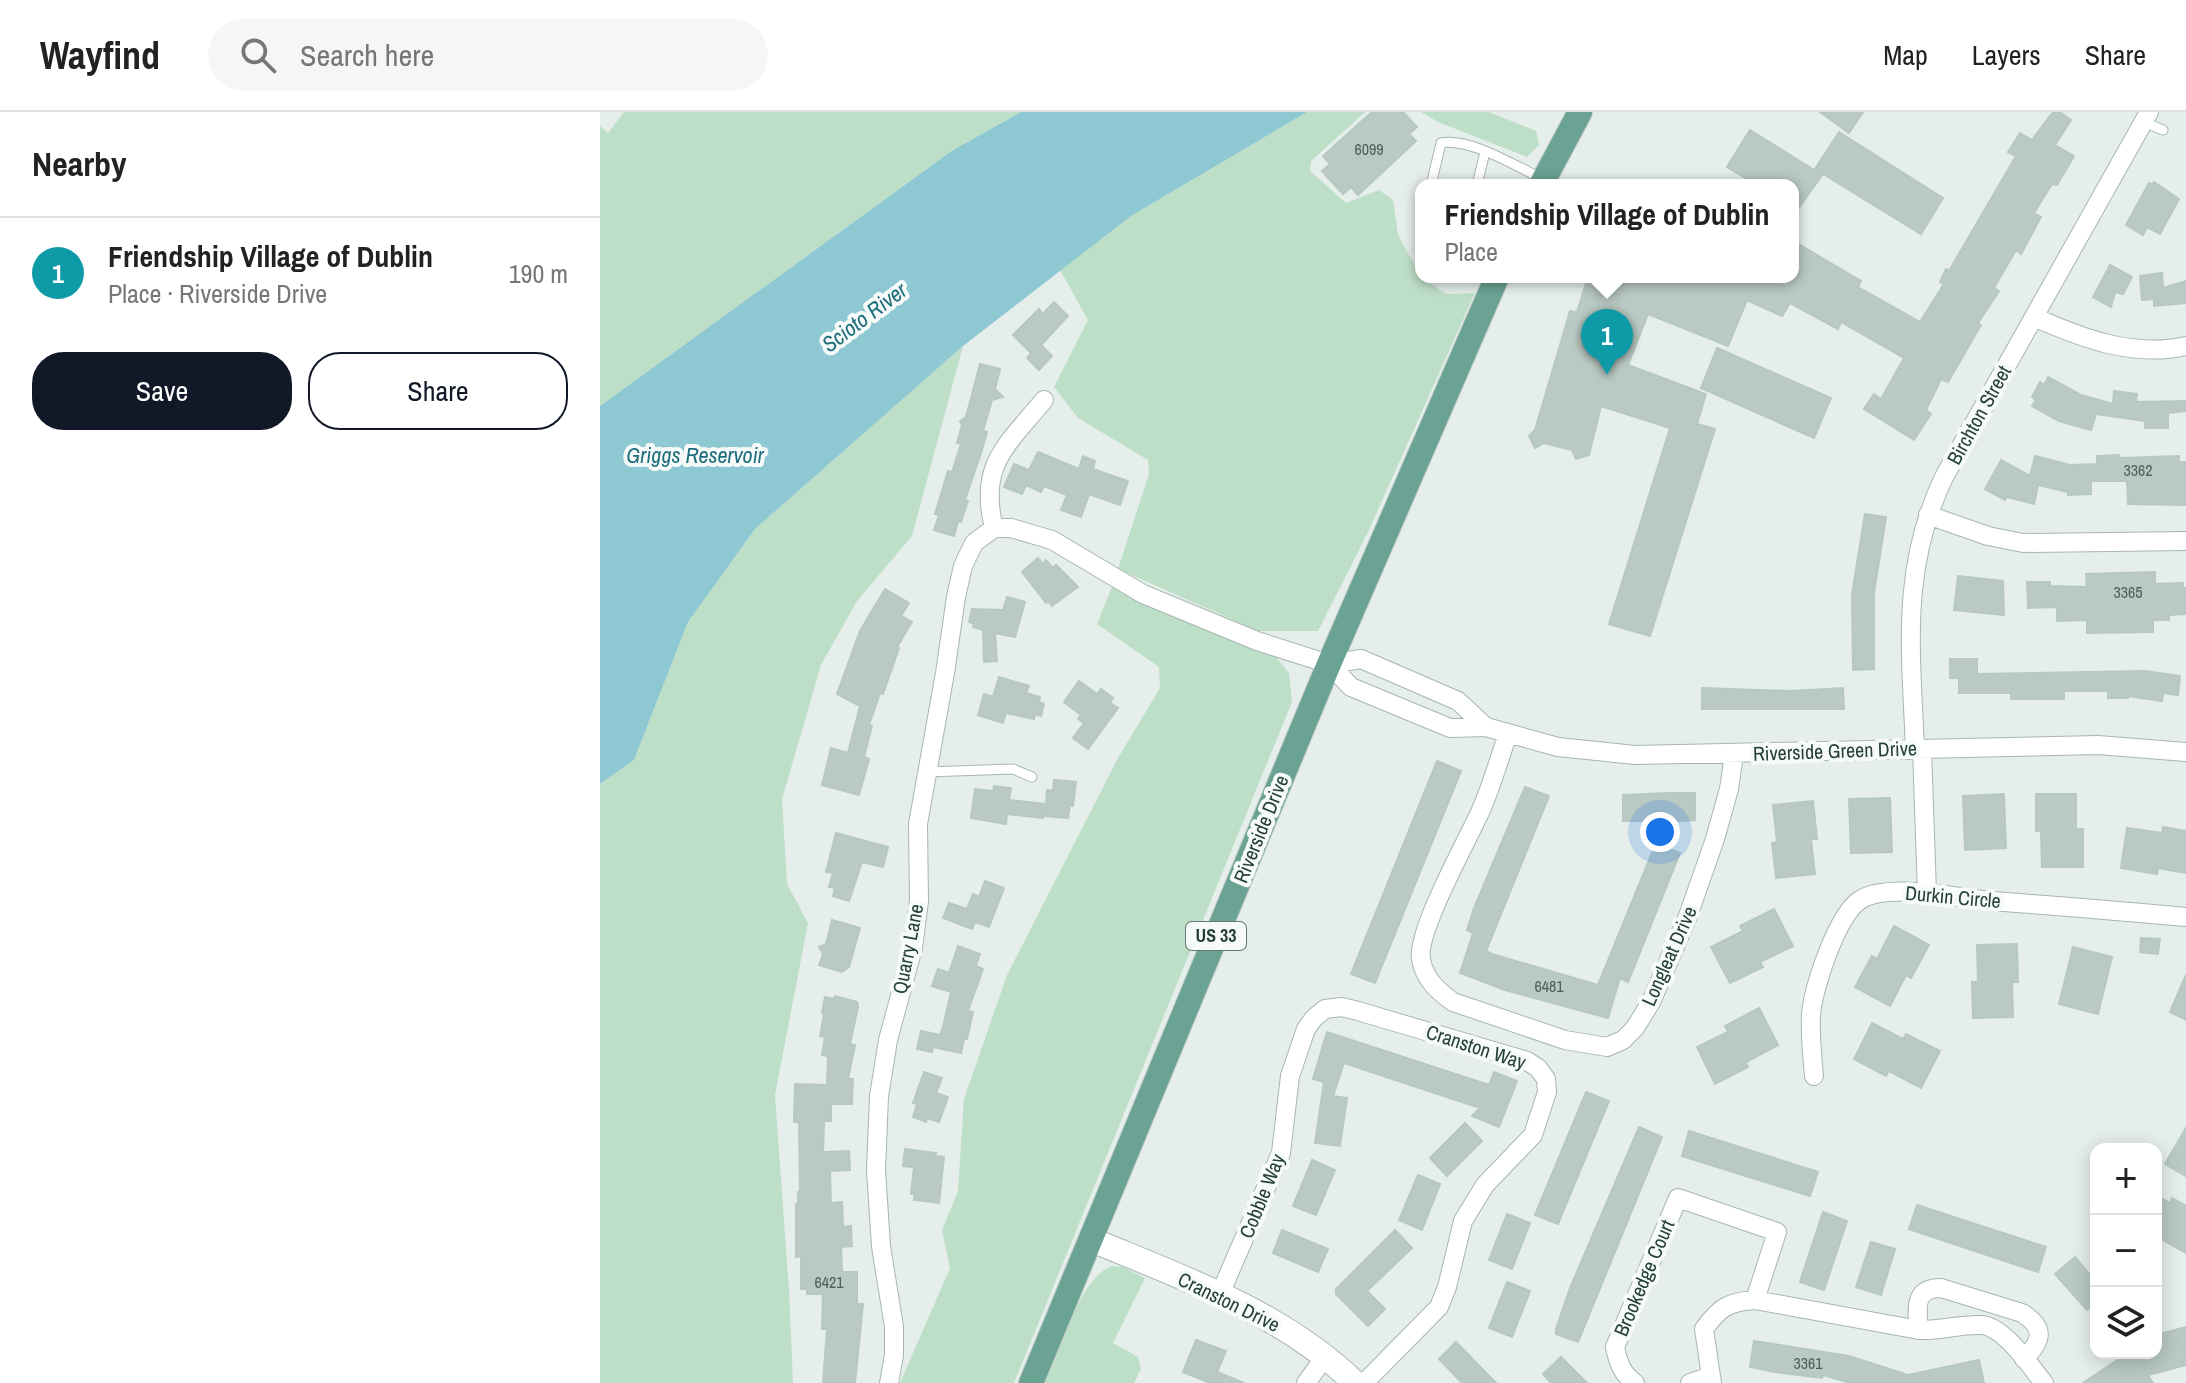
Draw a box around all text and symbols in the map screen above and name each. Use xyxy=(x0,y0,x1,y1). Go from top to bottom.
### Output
search box xyxy=(208,19,768,91)
text: Wayfind xyxy=(40,30,160,81)
icon: search xyxy=(236,33,280,77)
text: Search here xyxy=(300,35,434,75)
text: Map xyxy=(1883,36,1928,74)
text: Layers xyxy=(1972,36,2041,74)
text: Share xyxy=(2085,36,2146,74)
house number: 6099 xyxy=(1354,138,1384,160)
text: Nearby xyxy=(32,141,127,187)
popup xyxy=(1415,179,1799,283)
text: Friendship Village of Dublin xyxy=(1445,194,1769,234)
text: Place xyxy=(1445,234,1498,269)
text: Friendship Village of Dublin xyxy=(108,236,433,276)
text: 1 xyxy=(52,256,64,291)
text: 190 m xyxy=(509,256,568,291)
water label: Scioto River xyxy=(815,275,913,359)
text: Place · Riverside Drive xyxy=(108,276,327,311)
pin: 1 xyxy=(1581,309,1633,375)
button: Save xyxy=(32,352,292,430)
button: Share xyxy=(308,352,568,430)
street label: Birchton Street xyxy=(1940,360,2017,469)
water label: Griggs Reservoir xyxy=(626,440,765,470)
house number: 3362 xyxy=(2123,459,2153,481)
house number: 3365 xyxy=(2113,581,2143,603)
street label: Riverside Green Drive xyxy=(1753,734,1917,767)
street label: Riverside Drive xyxy=(1227,771,1294,887)
your location xyxy=(1640,812,1680,852)
street label: Durkin Circle xyxy=(1904,879,2002,914)
street label: Quarry Lane xyxy=(886,902,929,996)
street label: Longleat Drive xyxy=(1635,902,1703,1010)
road number: US 33 xyxy=(1186,922,1246,950)
house number: 6481 xyxy=(1534,975,1564,997)
street label: Cranston Way xyxy=(1423,1018,1530,1076)
map controls xyxy=(2090,1143,2162,1359)
button: + xyxy=(2090,1143,2162,1215)
street label: Cobble Way xyxy=(1232,1149,1291,1242)
street label: Brookedge Court xyxy=(1607,1215,1680,1340)
button: − xyxy=(2090,1215,2162,1287)
street label: Cranston Drive xyxy=(1174,1265,1285,1338)
house number: 6421 xyxy=(814,1271,844,1293)
button: layers xyxy=(2090,1287,2162,1359)
house number: 3361 xyxy=(1793,1352,1823,1374)

